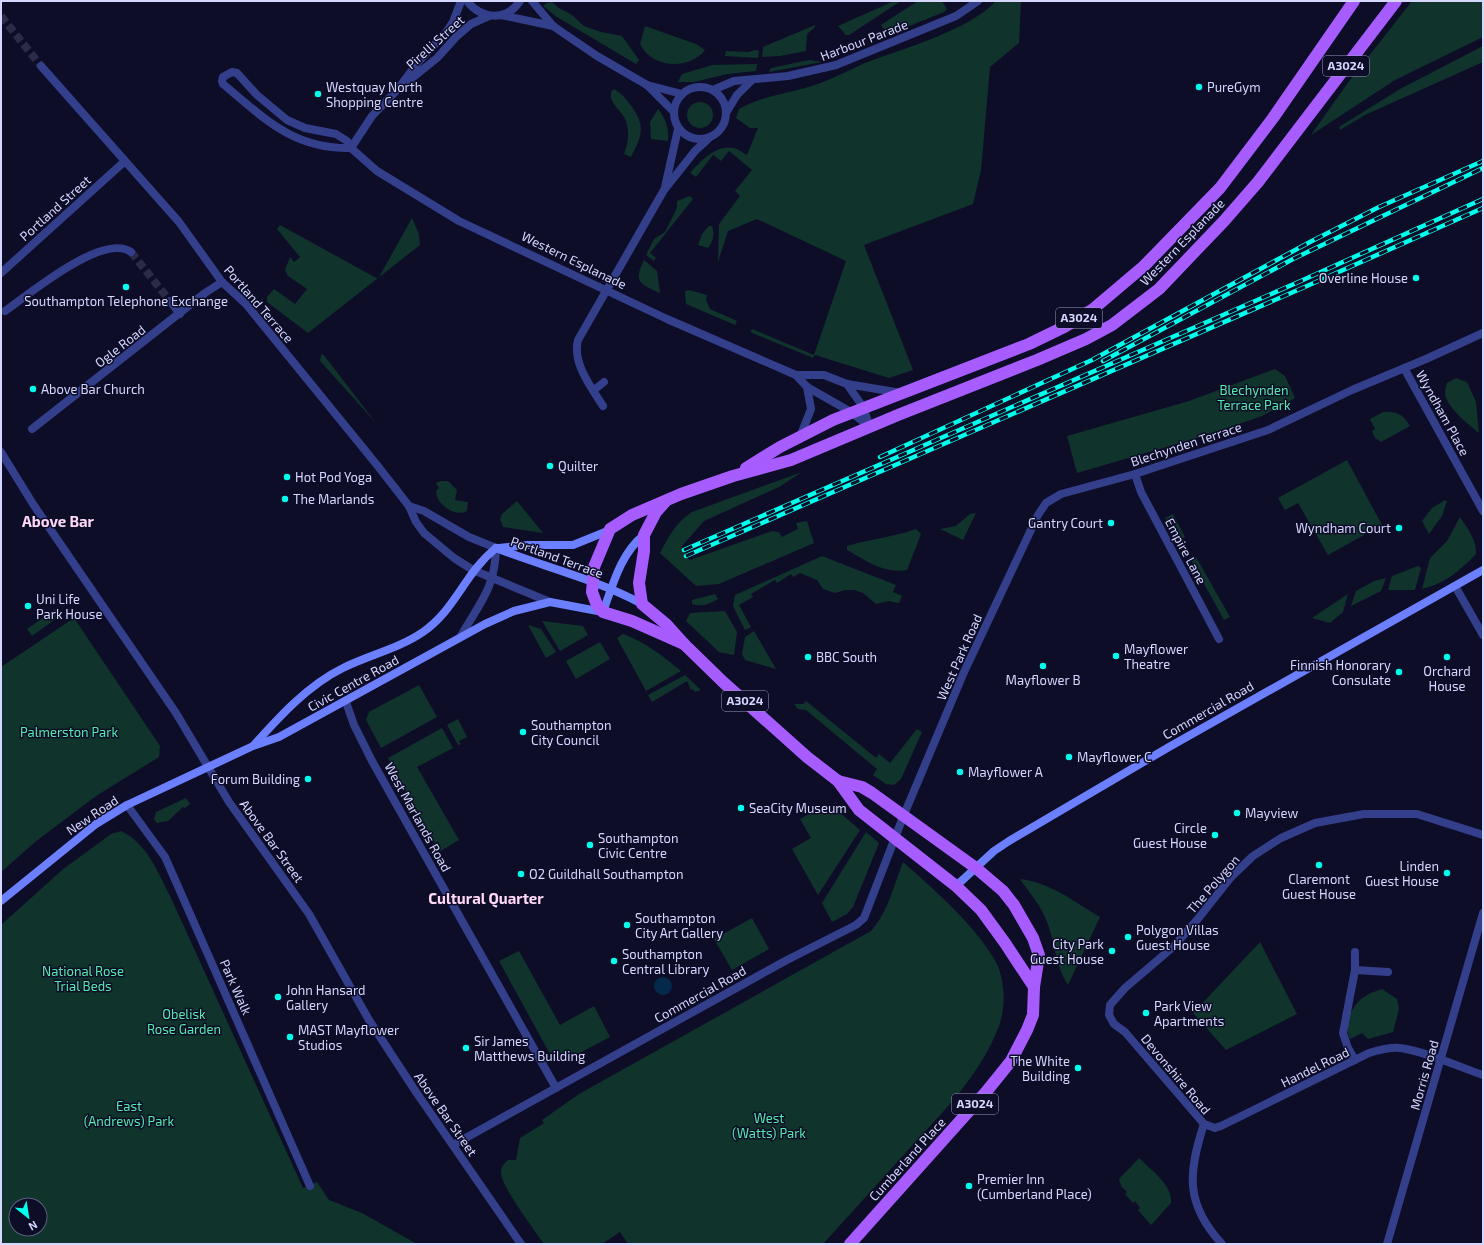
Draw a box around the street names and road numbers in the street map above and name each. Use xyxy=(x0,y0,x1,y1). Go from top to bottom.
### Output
street label: Pirelli Street xyxy=(403,12,467,72)
street label: Harbour Parade xyxy=(818,16,910,64)
road number: A3024 xyxy=(1323,56,1369,76)
street label: Portland Street xyxy=(16,172,94,244)
street label: Western Esplanade xyxy=(1136,195,1228,289)
street label: Western Esplanade xyxy=(519,228,629,292)
street label: Portland Terrace xyxy=(221,262,297,346)
road number: A3024 xyxy=(1056,308,1102,328)
street label: Ogle Road xyxy=(92,321,148,371)
street label: Wyndham Place xyxy=(1413,368,1473,458)
street label: Blechynden Terrace xyxy=(1129,419,1244,469)
street label: Empire Lane xyxy=(1162,515,1210,587)
street label: Portland Terrace xyxy=(508,533,606,581)
street label: West Park Road xyxy=(933,611,985,703)
street label: Civic Centre Road xyxy=(305,651,401,715)
street label: Commercial Road xyxy=(1160,677,1256,743)
road number: A3024 xyxy=(722,691,768,711)
street label: West Marlands Road xyxy=(381,759,455,875)
street label: New Road xyxy=(63,792,121,838)
street label: Above Bar Street xyxy=(237,796,307,886)
street label: The Polygon xyxy=(1183,851,1243,917)
street label: Park Walk xyxy=(217,957,255,1018)
street label: Commercial Road xyxy=(651,962,749,1026)
street label: Devonshire Road xyxy=(1138,1031,1214,1117)
street label: Morris Road xyxy=(1406,1038,1442,1112)
street label: Handel Road xyxy=(1278,1044,1352,1090)
street label: Above Bar Street xyxy=(411,1069,481,1159)
road number: A3024 xyxy=(952,1094,998,1114)
street label: Cumberland Place xyxy=(865,1114,949,1204)

